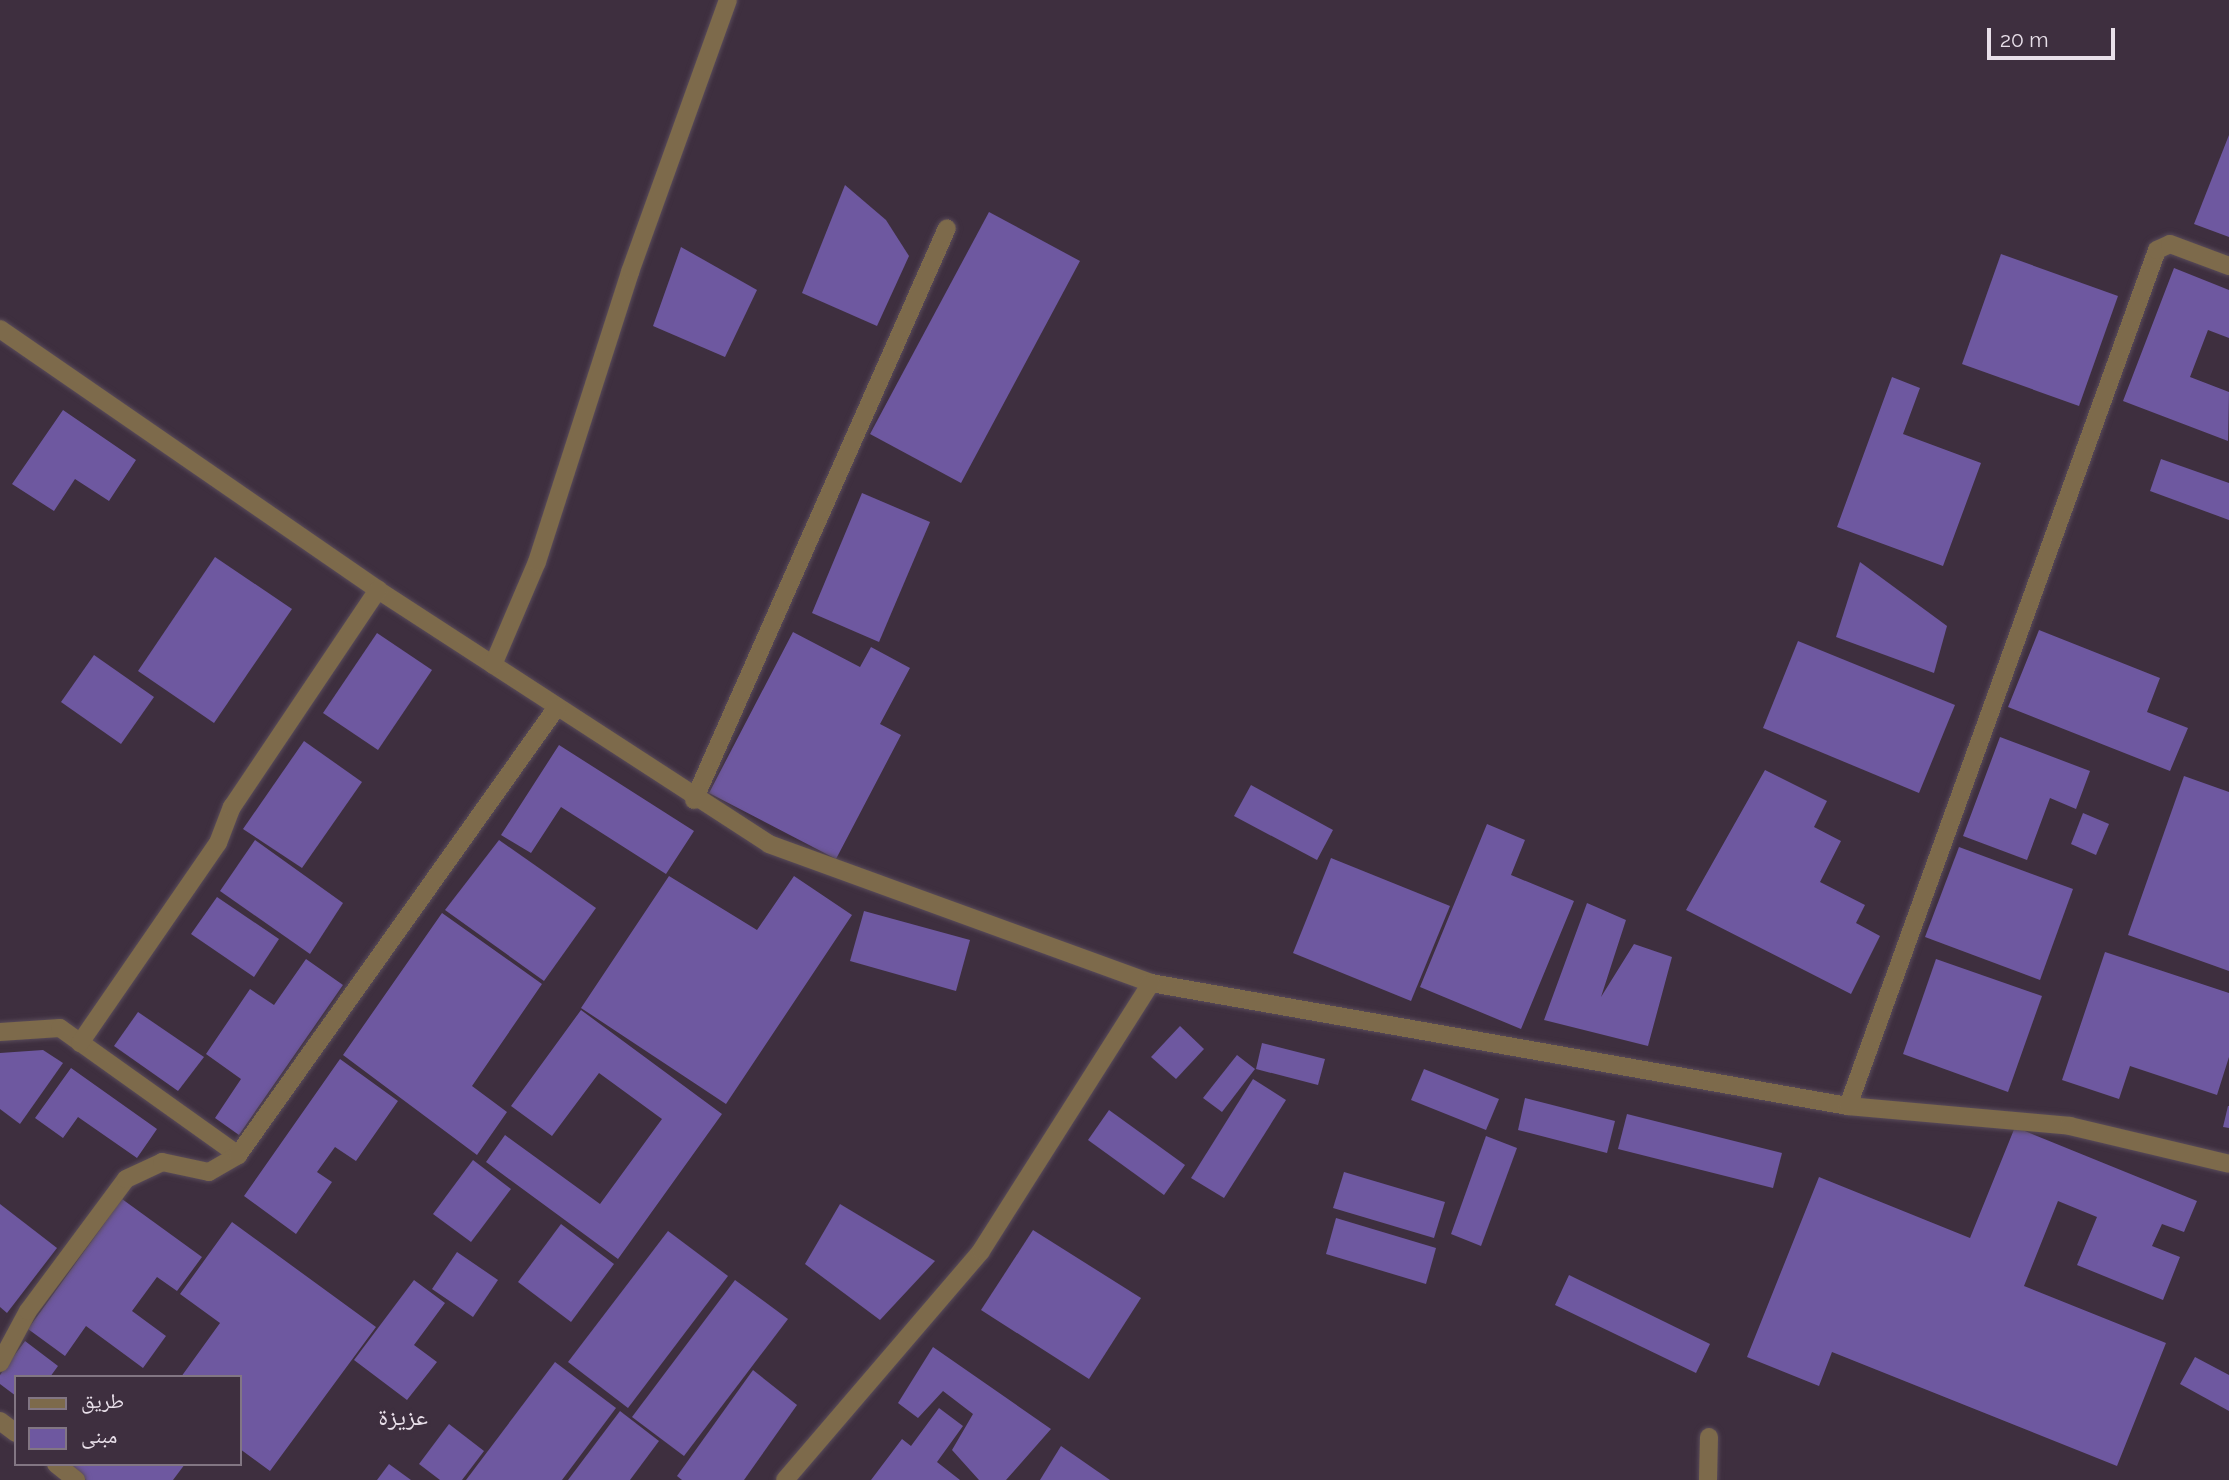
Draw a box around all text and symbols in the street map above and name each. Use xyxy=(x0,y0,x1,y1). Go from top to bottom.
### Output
scale bar xyxy=(1991,14,2119,58)
text: 20 m xyxy=(2000,27,2048,52)
legend xyxy=(14,1375,242,1466)
text: طريق xyxy=(81,1388,124,1413)
district label: عزيزة xyxy=(378,1403,428,1431)
text: مبنى xyxy=(81,1423,117,1448)

